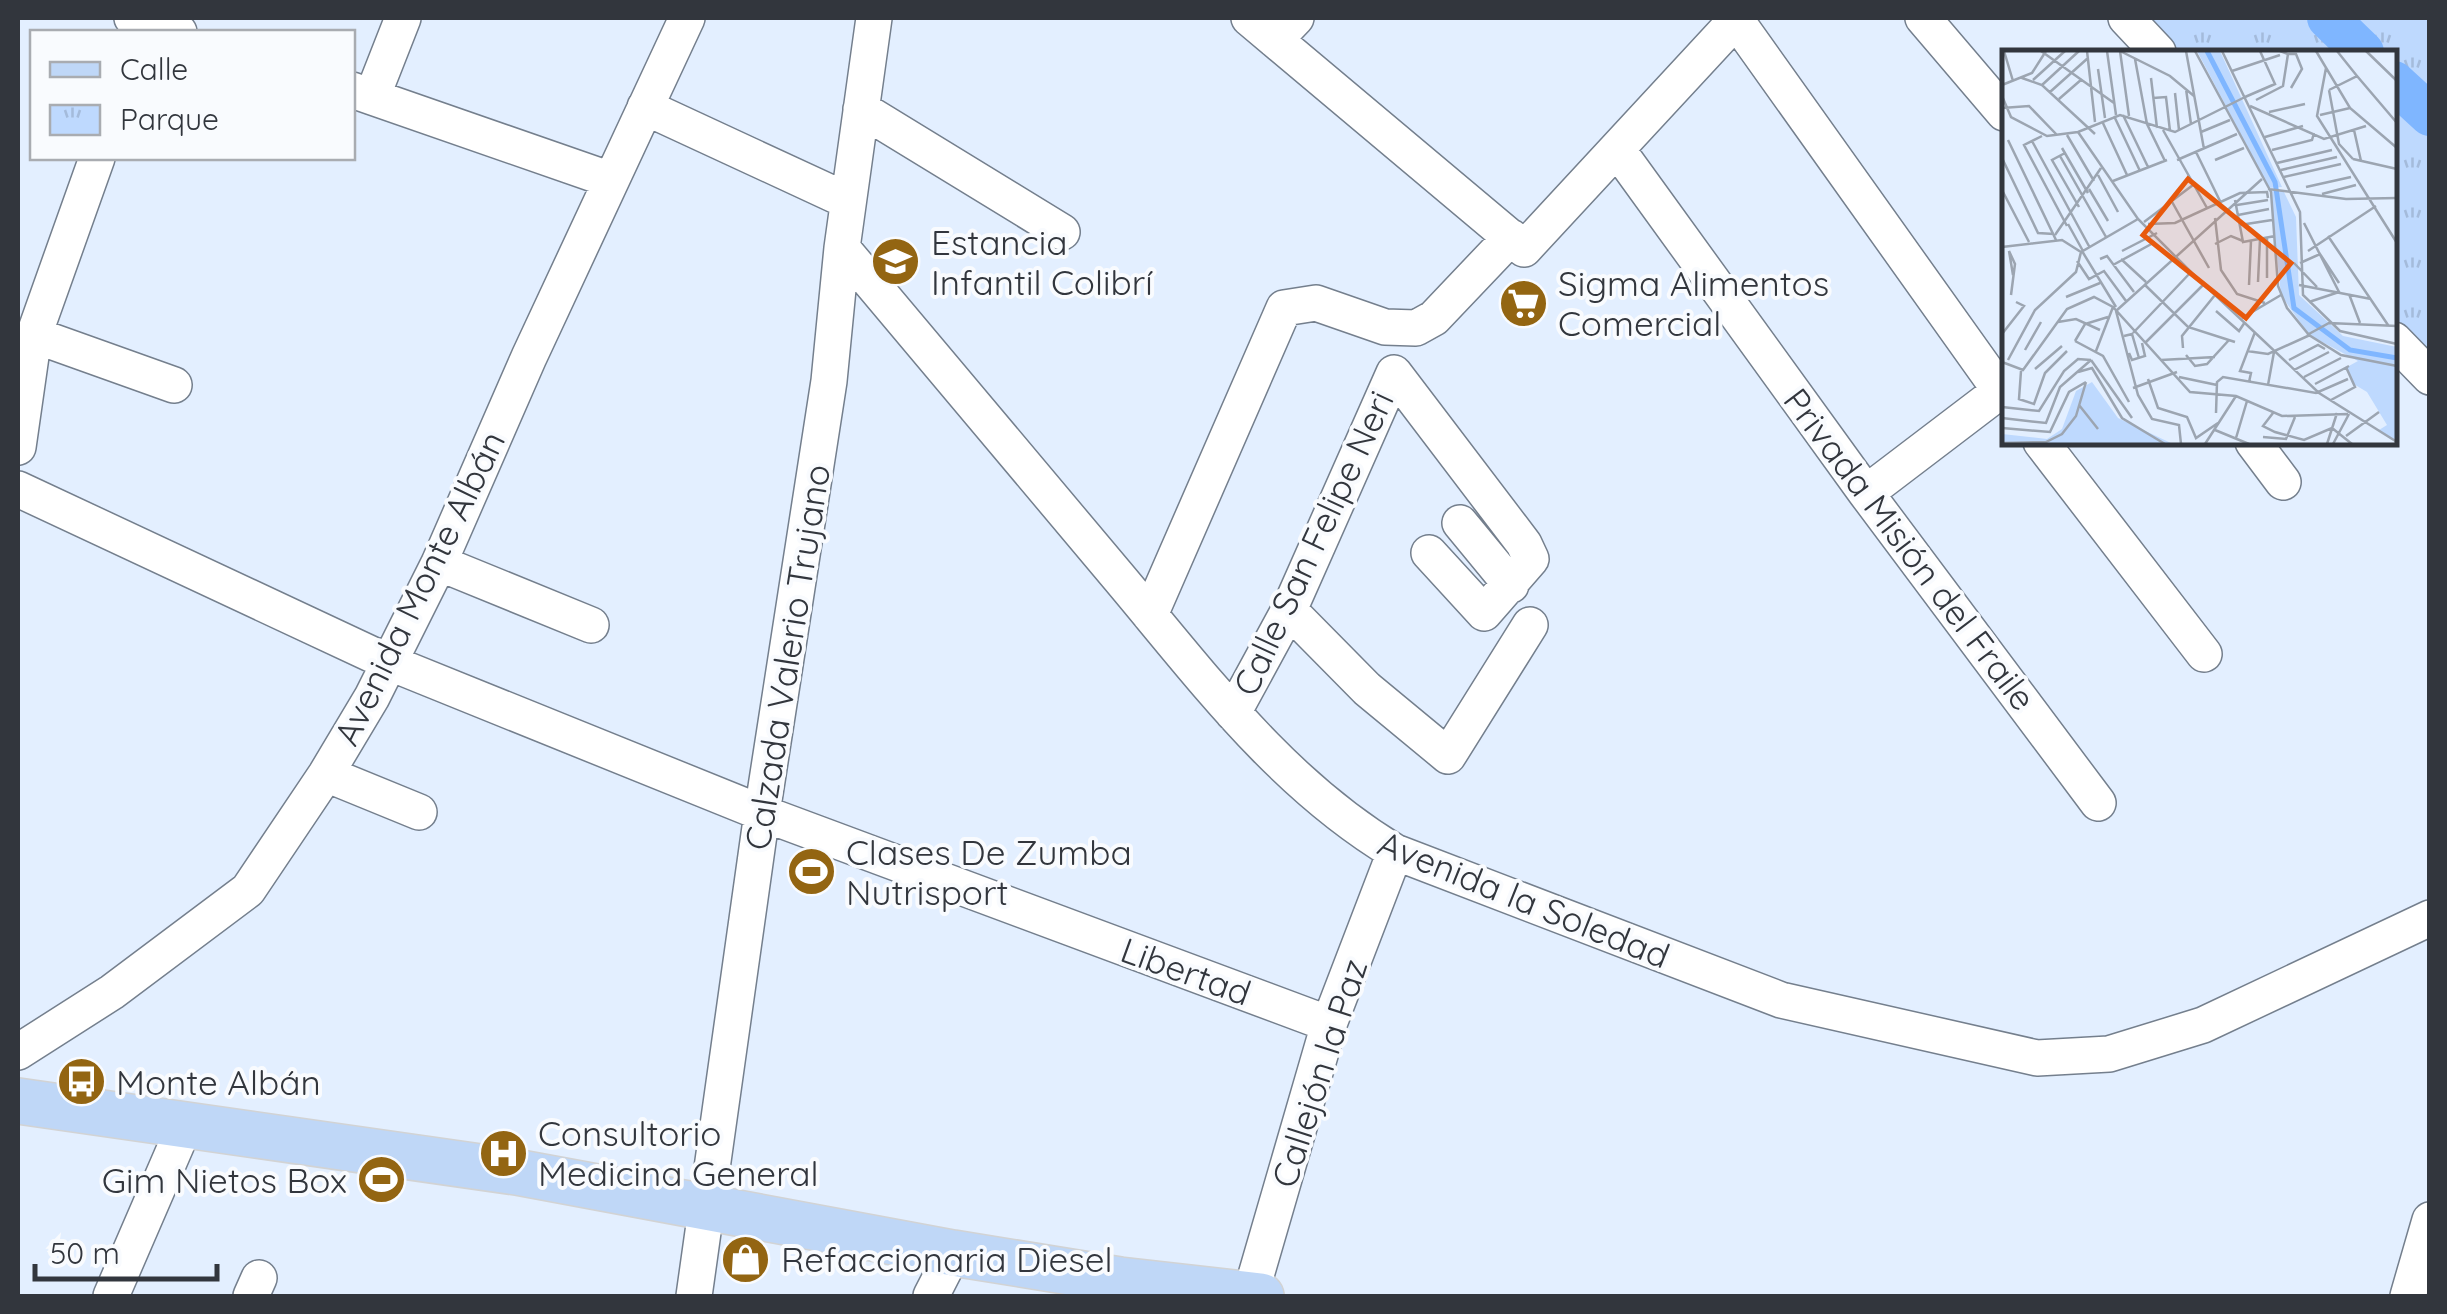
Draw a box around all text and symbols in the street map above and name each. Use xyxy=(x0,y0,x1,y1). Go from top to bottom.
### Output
legend xyxy=(30,30,355,160)
text: Calle xyxy=(120,50,188,88)
inset map xyxy=(2002,50,2397,445)
text: Parque xyxy=(120,100,219,138)
place label: Estancia Infantil Colibrí xyxy=(931,220,1153,304)
school or university icon: Estancia Infantil Colibrí xyxy=(870,236,922,288)
place label: Sigma Alimentos Comercial xyxy=(1558,261,1829,345)
supermarket icon: Sigma Alimentos Comercial xyxy=(1497,277,1549,329)
street label: Privada Misión del Fraile xyxy=(1774,379,2046,719)
street label: Calle San Felipe Neri xyxy=(1223,384,1403,702)
street label: Avenida Monte Albán xyxy=(324,424,514,752)
street label: Calzada Valerio Trujano xyxy=(735,461,839,853)
street label: Avenida la Soledad xyxy=(1372,820,1676,978)
place label: Clases De Zumba Nutrisport xyxy=(846,830,1132,914)
sports icon: Clases De Zumba Nutrisport xyxy=(785,846,837,898)
street label: Libertad xyxy=(1115,927,1257,1015)
street label: Callejón la Paz xyxy=(1261,953,1377,1193)
bus stop icon: Monte Albán xyxy=(55,1056,107,1108)
place label: Monte Albán xyxy=(116,1060,321,1104)
place label: Consultorio Medicina General xyxy=(538,1111,818,1195)
hospital icon: Consultorio Medicina General xyxy=(477,1127,529,1179)
sports icon: Gim Nietos Box xyxy=(356,1154,408,1206)
place label: Gim Nietos Box xyxy=(102,1158,347,1202)
scale bar xyxy=(35,1219,218,1281)
shop icon: Refaccionaria Diesel xyxy=(720,1233,772,1285)
text: 50 m xyxy=(50,1234,120,1272)
place label: Refaccionaria Diesel xyxy=(781,1237,1113,1281)

